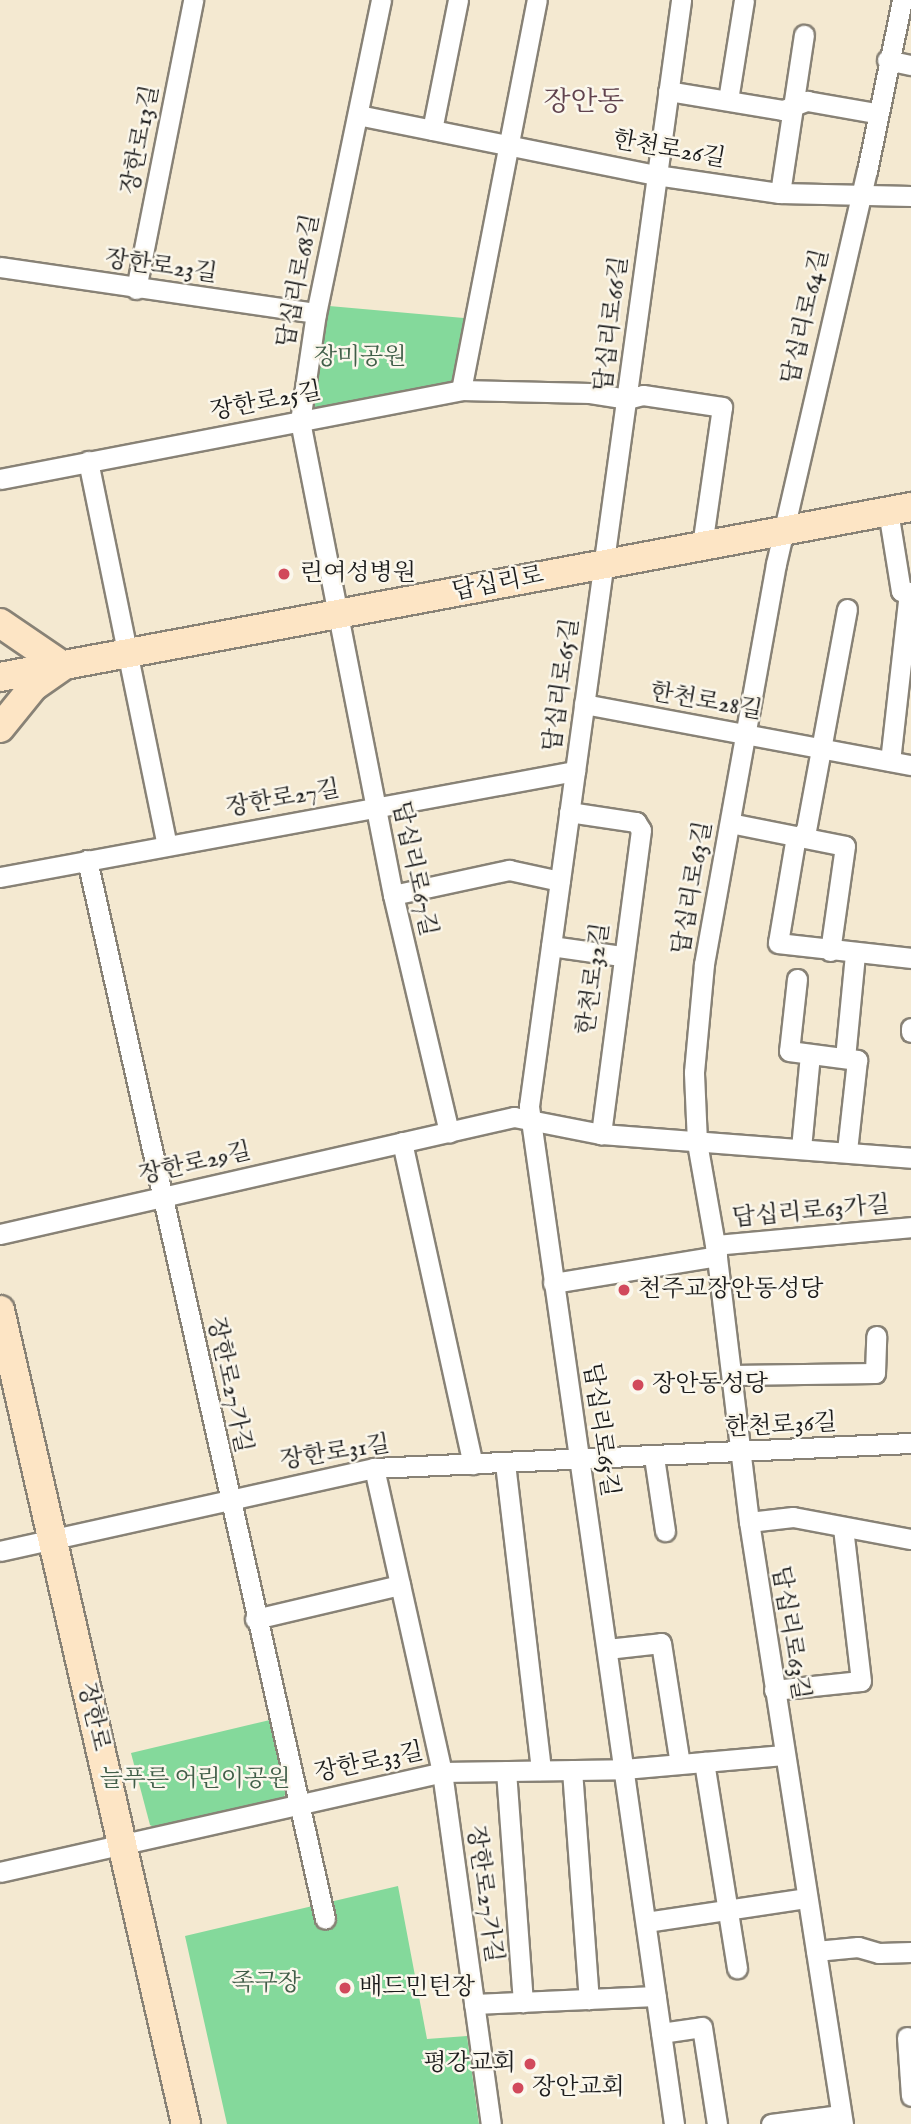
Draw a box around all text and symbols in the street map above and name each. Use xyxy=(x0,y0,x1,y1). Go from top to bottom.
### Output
street label: 장한로13길 xyxy=(116,83,166,197)
district label: 장안동 xyxy=(543,86,625,120)
street label: 한천로26길 xyxy=(610,126,728,174)
street label: 답십리로68길 xyxy=(272,212,326,350)
street label: 장한로23길 xyxy=(103,245,219,289)
street label: 답십리로64길 xyxy=(776,247,836,387)
street label: 답십리로66길 xyxy=(589,255,635,393)
park label: 장미공원 xyxy=(314,344,406,372)
street label: 장한로25길 xyxy=(208,377,324,427)
place label: 린여성병원 xyxy=(300,560,416,588)
street label: 답십리로 xyxy=(450,561,546,607)
marker: 린여성병원 xyxy=(274,564,294,584)
street label: 답십리로65길 xyxy=(538,616,586,754)
street label: 한천로28길 xyxy=(648,678,764,726)
street label: 장한로27길 xyxy=(224,775,342,823)
street label: 답십리로67길 xyxy=(386,799,442,939)
street label: 답십리로63길 xyxy=(667,819,719,957)
street label: 한천로32길 xyxy=(572,921,616,1037)
street label: 장한로29길 xyxy=(136,1137,254,1191)
street label: 답십리로63가길 xyxy=(731,1191,891,1233)
place label: 천주교장안동성당 xyxy=(638,1276,823,1304)
marker: 천주교장안동성당 xyxy=(616,1282,632,1298)
street label: 장한로27가길 xyxy=(201,1314,257,1456)
street label: 답십리로65길 xyxy=(576,1361,624,1499)
place label: 장안동성당 xyxy=(652,1371,768,1399)
marker: 장안동성당 xyxy=(630,1377,646,1393)
street label: 한천로36길 xyxy=(724,1409,838,1443)
street label: 장한로31길 xyxy=(278,1430,392,1476)
street label: 답십리로63길 xyxy=(765,1564,815,1702)
street label: 장한로 xyxy=(71,1680,115,1754)
street label: 장한로33길 xyxy=(312,1737,426,1789)
park label: 늘푸른 어린이공원 xyxy=(100,1766,290,1794)
street label: 장한로27가길 xyxy=(460,1824,508,1964)
park label: 족구장 xyxy=(231,1970,301,1998)
place label: 배드민턴장 xyxy=(359,1974,475,2002)
marker: 배드민턴장 xyxy=(337,1980,353,1996)
place label: 평강교회 xyxy=(423,2050,516,2078)
marker: 평강교회 xyxy=(522,2056,538,2072)
place label: 장안교회 xyxy=(532,2074,625,2102)
marker: 장안교회 xyxy=(510,2080,526,2096)

